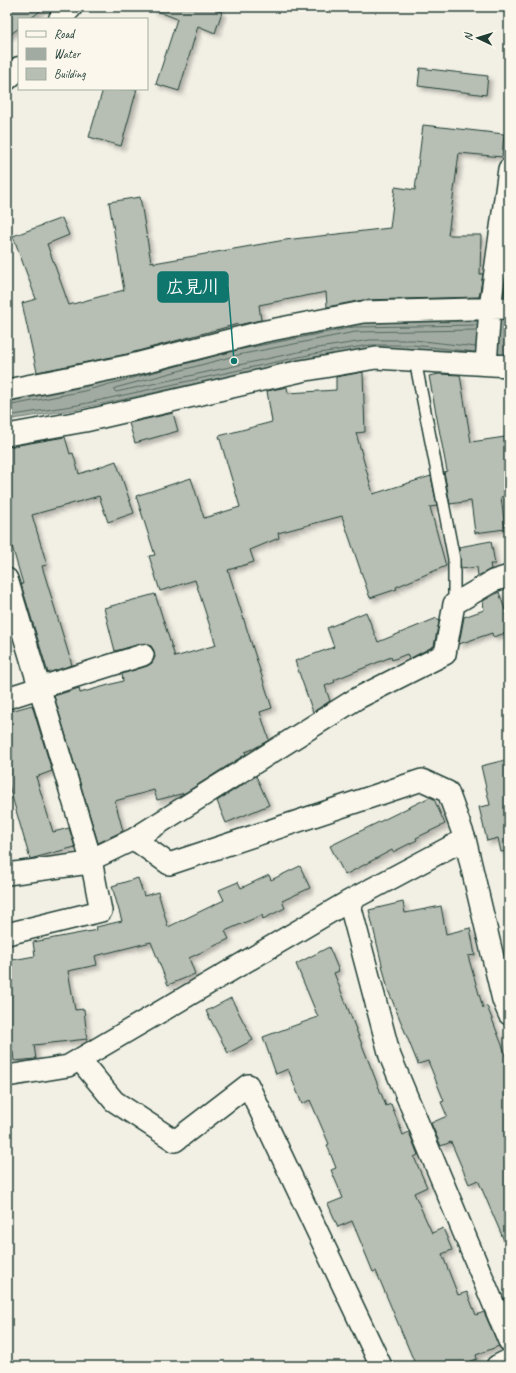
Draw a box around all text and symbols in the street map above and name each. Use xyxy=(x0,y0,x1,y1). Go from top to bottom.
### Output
legend xyxy=(18,18,148,90)
north arrow xyxy=(458,18,498,58)
text: Road xyxy=(54,26,76,42)
text: N xyxy=(461,31,475,41)
text: Water xyxy=(54,46,82,62)
text: Building xyxy=(54,66,86,82)
callout: 広見川 xyxy=(158,272,228,302)
text: 広見川 xyxy=(166,276,220,298)

